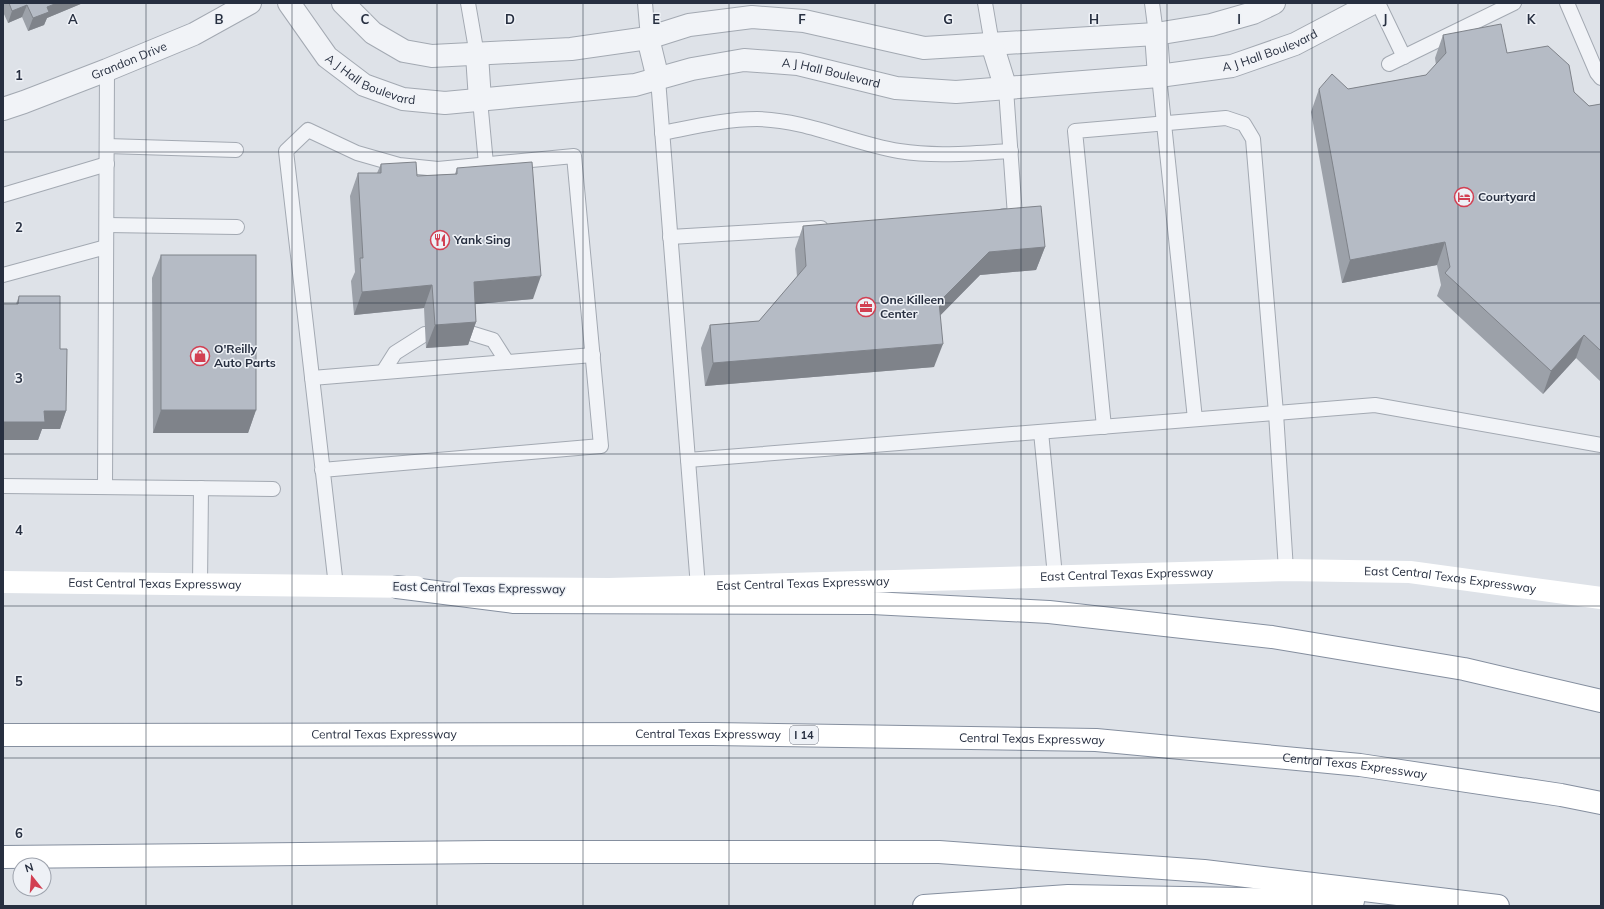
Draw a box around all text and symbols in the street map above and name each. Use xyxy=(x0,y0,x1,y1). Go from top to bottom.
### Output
text: A xyxy=(68,11,78,27)
text: B xyxy=(215,11,224,27)
text: C xyxy=(361,11,370,27)
text: D xyxy=(505,11,515,27)
text: E xyxy=(652,11,660,27)
text: F xyxy=(798,11,806,27)
text: G xyxy=(943,11,953,27)
text: H xyxy=(1089,11,1099,27)
text: I xyxy=(1237,11,1241,27)
text: J xyxy=(1383,11,1387,27)
text: K xyxy=(1527,11,1537,27)
street label: A J Hall Boulevard xyxy=(1221,26,1320,74)
street label: Grandon Drive xyxy=(89,38,169,82)
street label: A J Hall Boulevard xyxy=(323,50,416,107)
street label: A J Hall Boulevard xyxy=(781,55,882,91)
text: 1 xyxy=(15,67,23,83)
hotel icon: Courtyard xyxy=(1453,186,1475,208)
place label: Courtyard xyxy=(1478,189,1536,204)
text: 2 xyxy=(15,219,23,235)
restaurant icon: Yank Sing xyxy=(429,229,451,251)
place label: Yank Sing xyxy=(453,232,511,247)
place label: One Killeen Center xyxy=(880,292,944,321)
office icon: One Killeen Center xyxy=(855,296,877,318)
place label: O'Reilly Auto Parts xyxy=(214,341,276,370)
shop icon: O'Reilly Auto Parts xyxy=(189,345,211,367)
text: 3 xyxy=(15,370,23,386)
text: 4 xyxy=(15,522,23,538)
street label: East Central Texas Expressway xyxy=(1364,563,1538,596)
street label: East Central Texas Expressway xyxy=(1040,564,1214,584)
street label: East Central Texas Expressway xyxy=(716,573,890,593)
street label: East Central Texas Expressway xyxy=(68,575,242,592)
street label: East Central Texas Expressway xyxy=(392,578,566,597)
text: 5 xyxy=(15,673,23,689)
street label: Central Texas Expressway xyxy=(311,726,457,742)
street label: Central Texas Expressway xyxy=(635,726,782,742)
road number: I 14 xyxy=(790,726,818,744)
street label: Central Texas Expressway xyxy=(959,730,1106,748)
street label: Central Texas Expressway xyxy=(1282,750,1429,782)
text: 6 xyxy=(15,825,23,841)
north arrow xyxy=(12,857,52,897)
text: N xyxy=(23,860,35,875)

